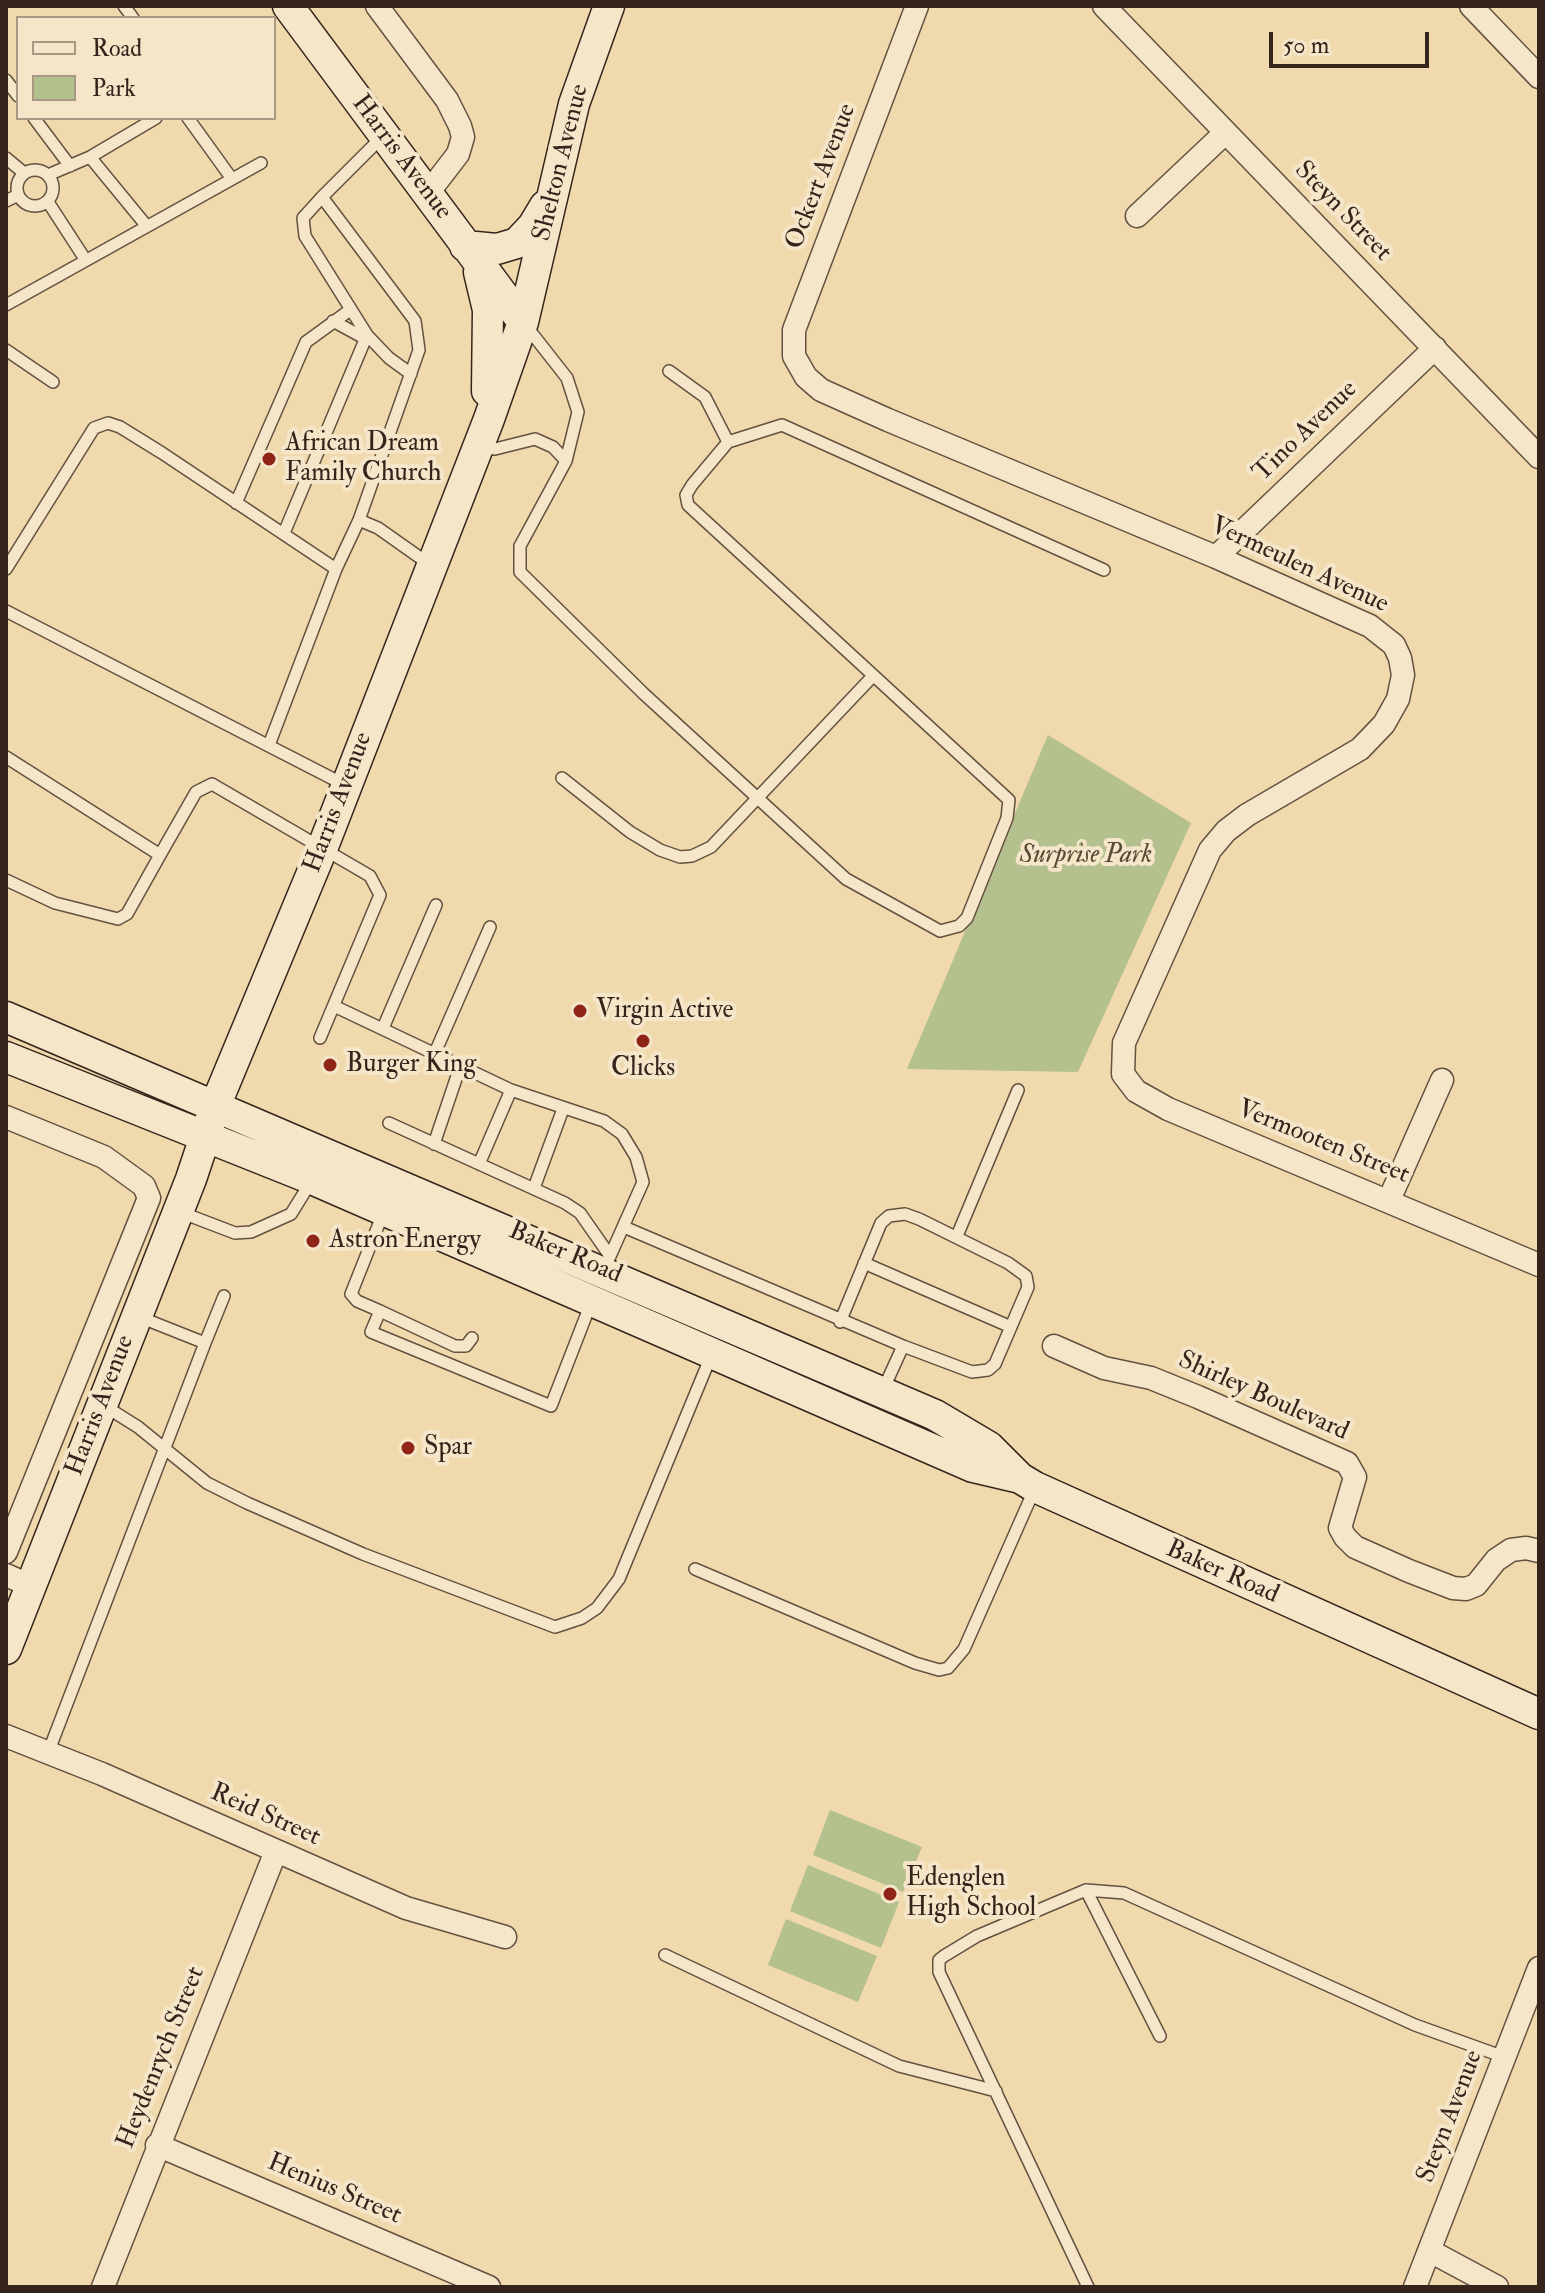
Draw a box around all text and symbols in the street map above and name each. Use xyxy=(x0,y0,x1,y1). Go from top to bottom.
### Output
legend xyxy=(16,16,276,120)
scale bar xyxy=(1273,16,1433,66)
text: 50 m xyxy=(1283,30,1329,61)
text: Road xyxy=(92,33,142,64)
text: Park xyxy=(92,73,136,104)
street label: Shelton Avenue xyxy=(527,81,597,245)
street label: Harris Avenue xyxy=(344,90,458,226)
street label: Ockert Avenue xyxy=(780,100,864,254)
street label: Steyn Street xyxy=(1287,156,1397,268)
street label: Tino Avenue xyxy=(1248,375,1364,489)
place label: African Dream Family Church xyxy=(285,428,442,490)
marker: African Dream Family Church xyxy=(260,450,278,468)
street label: Vermeulen Avenue xyxy=(1205,511,1393,621)
street label: Harris Avenue xyxy=(298,728,380,878)
park label: Surprise Park xyxy=(1020,840,1152,872)
place label: Virgin Active xyxy=(596,995,733,1027)
marker: Virgin Active xyxy=(571,1002,589,1020)
marker: Clicks xyxy=(634,1032,652,1050)
place label: Burger King xyxy=(346,1049,476,1081)
place label: Clicks xyxy=(611,1053,675,1085)
marker: Burger King xyxy=(321,1056,339,1074)
street label: Vermooten Street xyxy=(1232,1094,1414,1192)
street label: Baker Road xyxy=(504,1216,626,1292)
place label: Astron Energy xyxy=(329,1225,481,1257)
marker: Astron Energy xyxy=(304,1232,322,1250)
street label: Harris Avenue xyxy=(60,1331,142,1481)
street label: Shirley Boulevard xyxy=(1173,1345,1353,1449)
place label: Spar xyxy=(424,1432,472,1464)
marker: Spar xyxy=(399,1439,417,1457)
street label: Baker Road xyxy=(1161,1534,1283,1612)
street label: Reid Street xyxy=(205,1778,325,1854)
place label: Edenglen High School xyxy=(906,1863,1036,1924)
marker: Edenglen High School xyxy=(881,1885,899,1903)
street label: Heydenrych Street xyxy=(111,1963,213,2153)
street label: Steyn Avenue xyxy=(1411,2046,1491,2188)
street label: Henius Street xyxy=(262,2148,406,2232)

